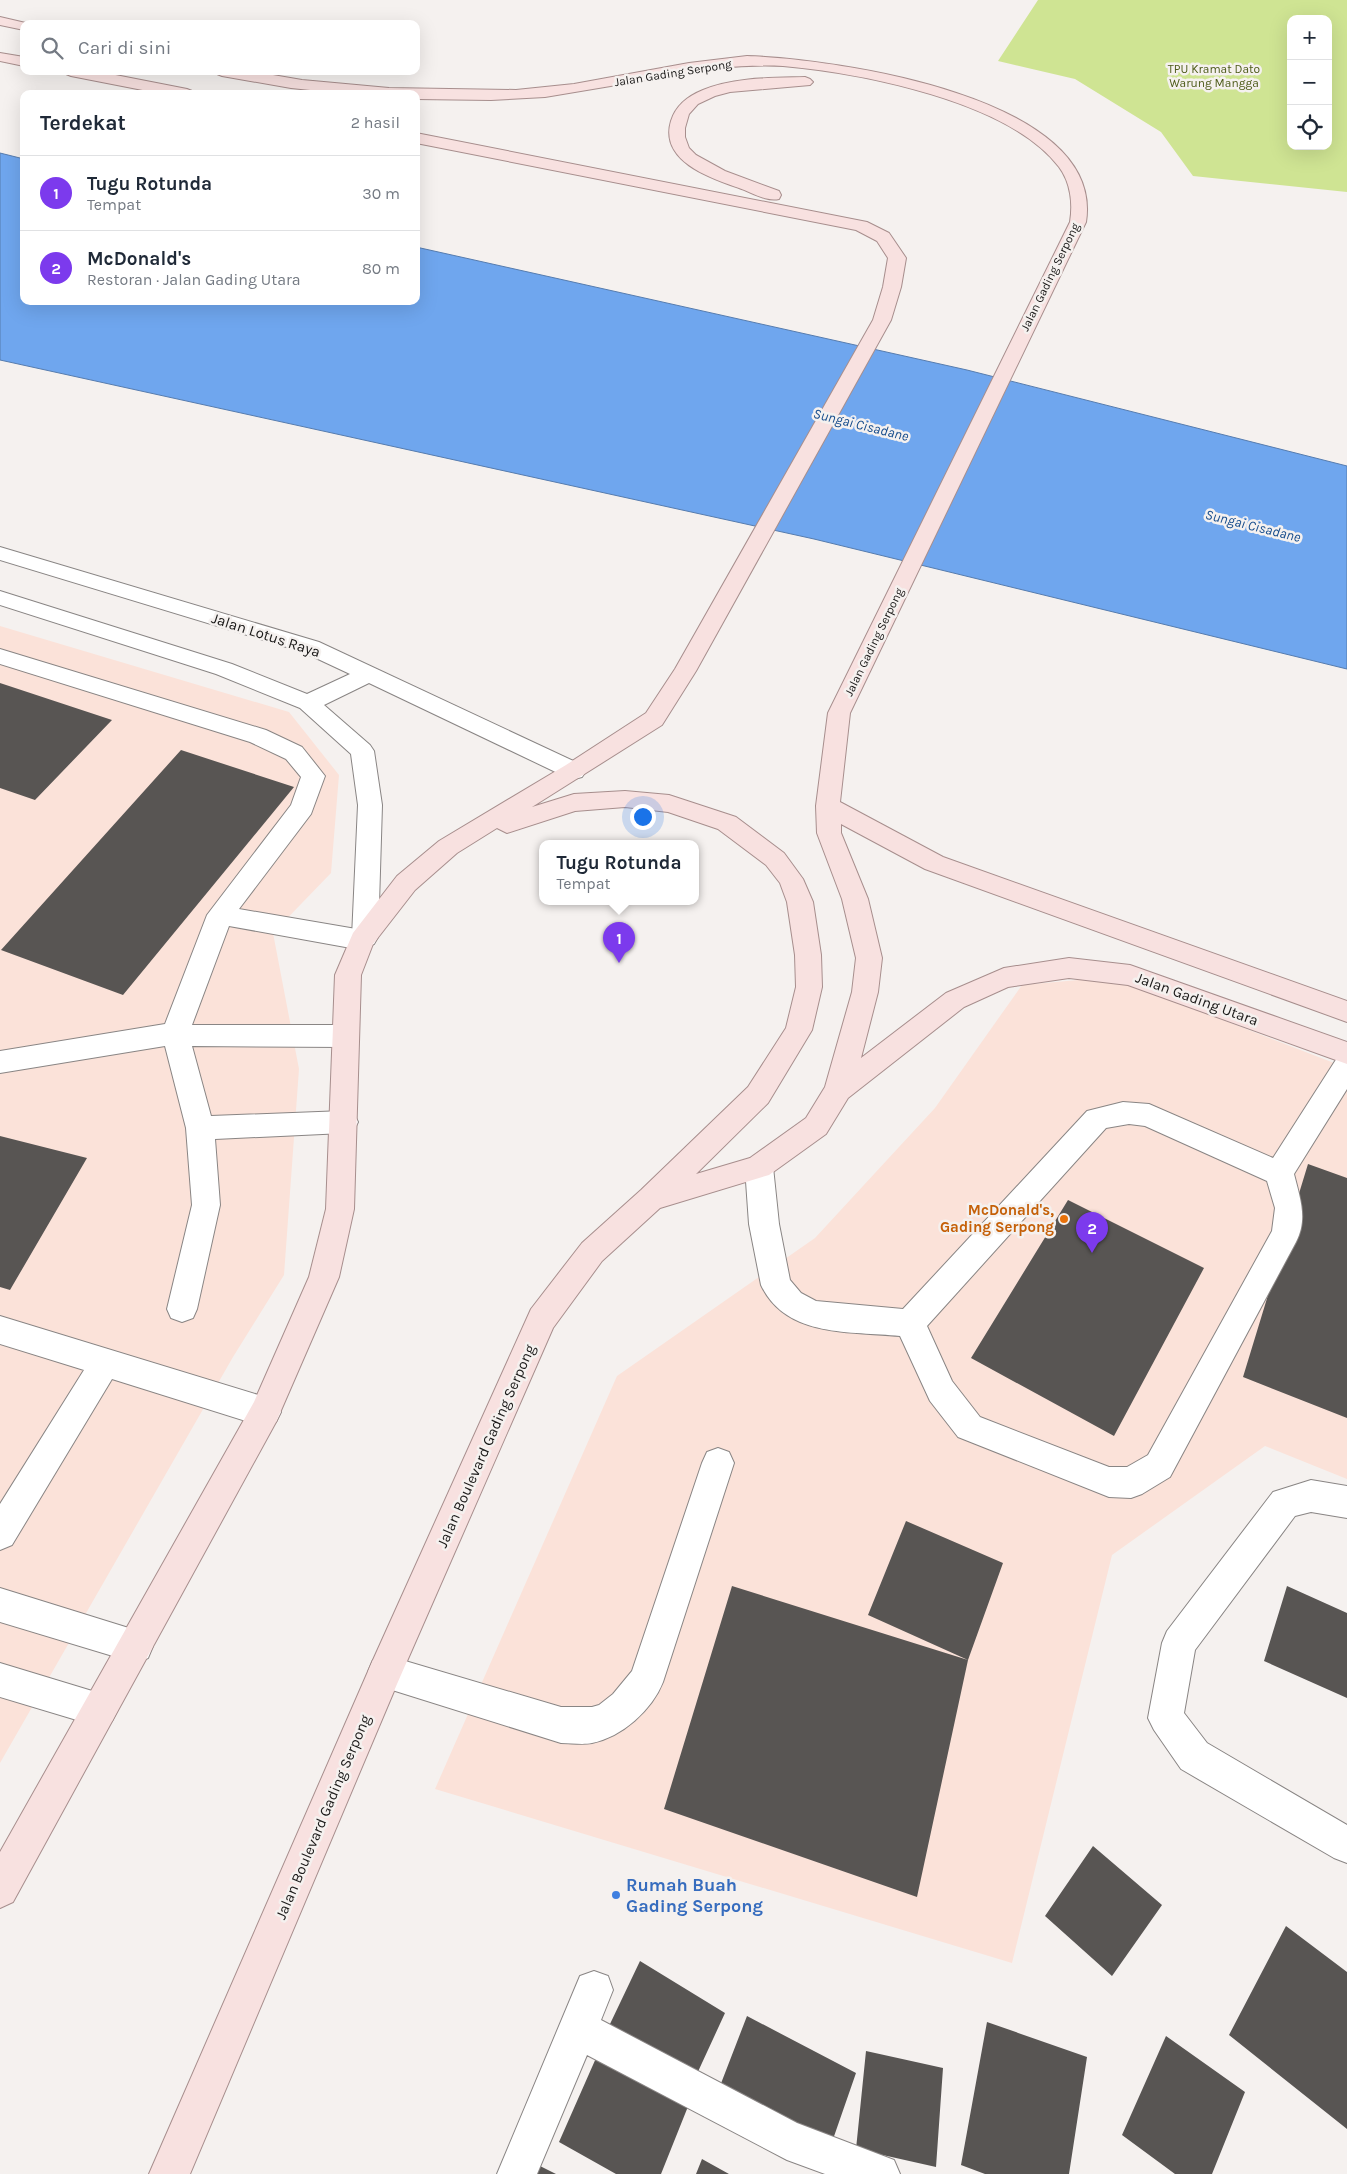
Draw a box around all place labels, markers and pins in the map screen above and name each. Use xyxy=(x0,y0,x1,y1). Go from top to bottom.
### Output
pin: 1 xyxy=(603,922,635,963)
place label: McDonald's, Gading Serpong xyxy=(940,1201,1054,1236)
pin: 2 xyxy=(1076,1212,1108,1253)
marker: McDonald's, Gading Serpong xyxy=(1058,1213,1070,1225)
place label: Rumah Buah Gading Serpong xyxy=(626,1874,763,1917)
marker: Rumah Buah Gading Serpong xyxy=(610,1889,622,1901)

